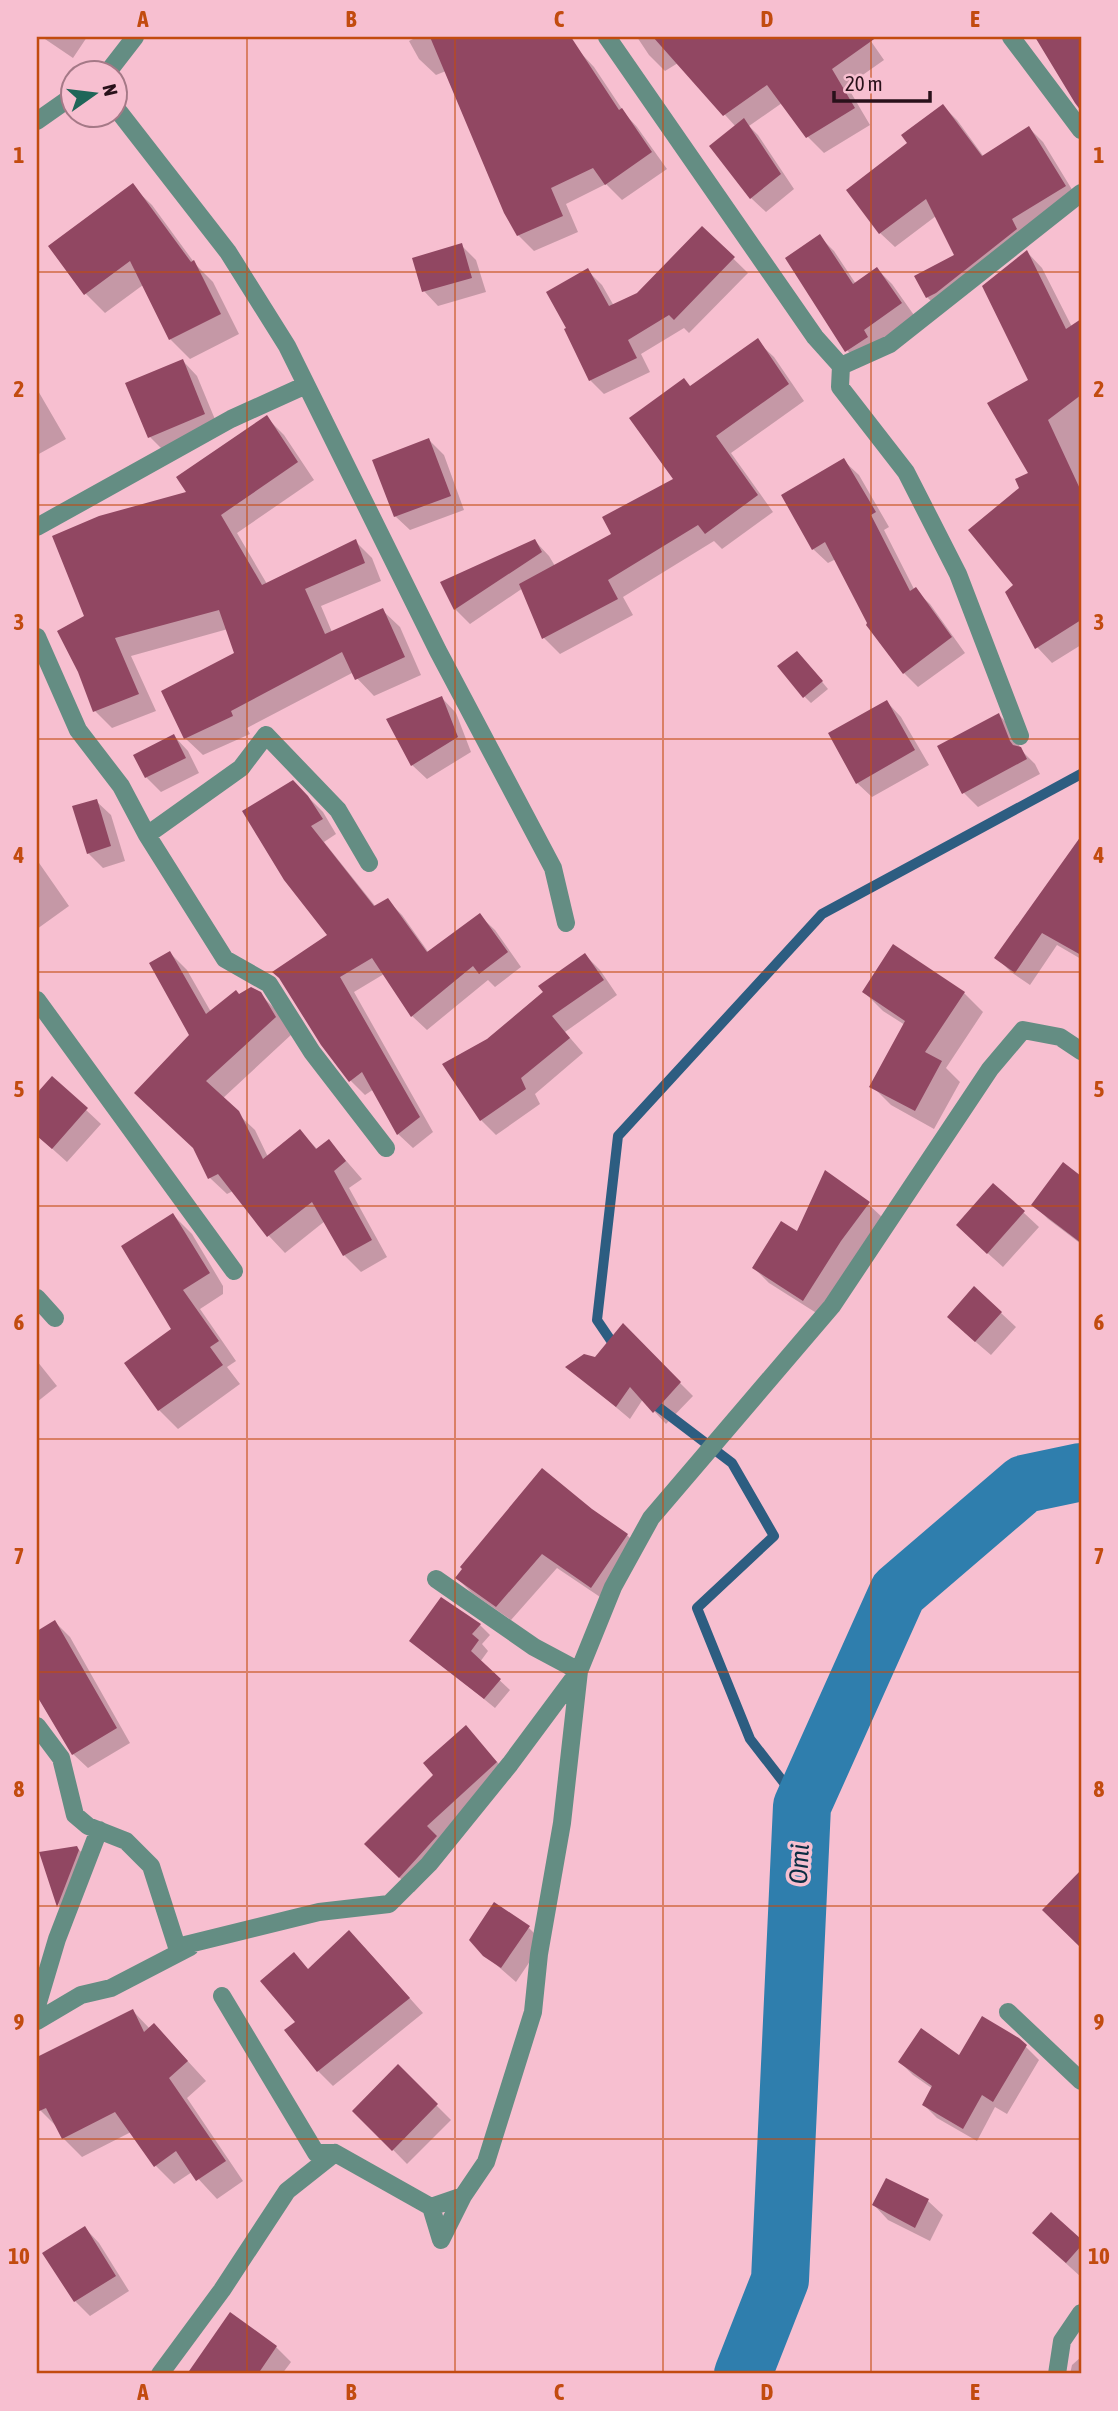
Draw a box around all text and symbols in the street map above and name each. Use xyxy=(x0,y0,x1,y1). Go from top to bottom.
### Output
text: A xyxy=(136,6,149,32)
text: B xyxy=(346,6,357,32)
text: C xyxy=(554,6,565,32)
text: D xyxy=(761,6,774,32)
text: E xyxy=(970,6,980,32)
north arrow xyxy=(60,60,130,130)
scale bar xyxy=(834,60,931,104)
text: 20 m xyxy=(845,71,883,95)
text: N xyxy=(98,82,123,98)
text: 1 xyxy=(14,142,25,168)
text: 1 xyxy=(1094,142,1105,168)
text: 2 xyxy=(14,376,24,402)
text: 2 xyxy=(1094,376,1104,402)
text: 3 xyxy=(14,609,24,635)
text: 3 xyxy=(1094,609,1104,635)
text: 4 xyxy=(13,842,25,868)
text: 4 xyxy=(1093,842,1105,868)
text: 5 xyxy=(14,1076,25,1102)
text: 5 xyxy=(1094,1076,1105,1102)
text: 6 xyxy=(14,1309,25,1335)
text: 6 xyxy=(1094,1309,1105,1335)
text: 7 xyxy=(14,1543,24,1569)
text: 7 xyxy=(1094,1543,1104,1569)
text: 8 xyxy=(14,1776,25,1802)
text: 8 xyxy=(1094,1776,1105,1802)
water label: Omi xyxy=(783,1843,815,1885)
text: 9 xyxy=(14,2009,25,2035)
text: 9 xyxy=(1094,2009,1105,2035)
text: 10 xyxy=(8,2243,30,2269)
text: 10 xyxy=(1088,2243,1110,2269)
text: A xyxy=(136,2379,149,2405)
text: B xyxy=(346,2379,357,2405)
text: C xyxy=(554,2379,565,2405)
text: D xyxy=(761,2379,774,2405)
text: E xyxy=(970,2379,980,2405)

